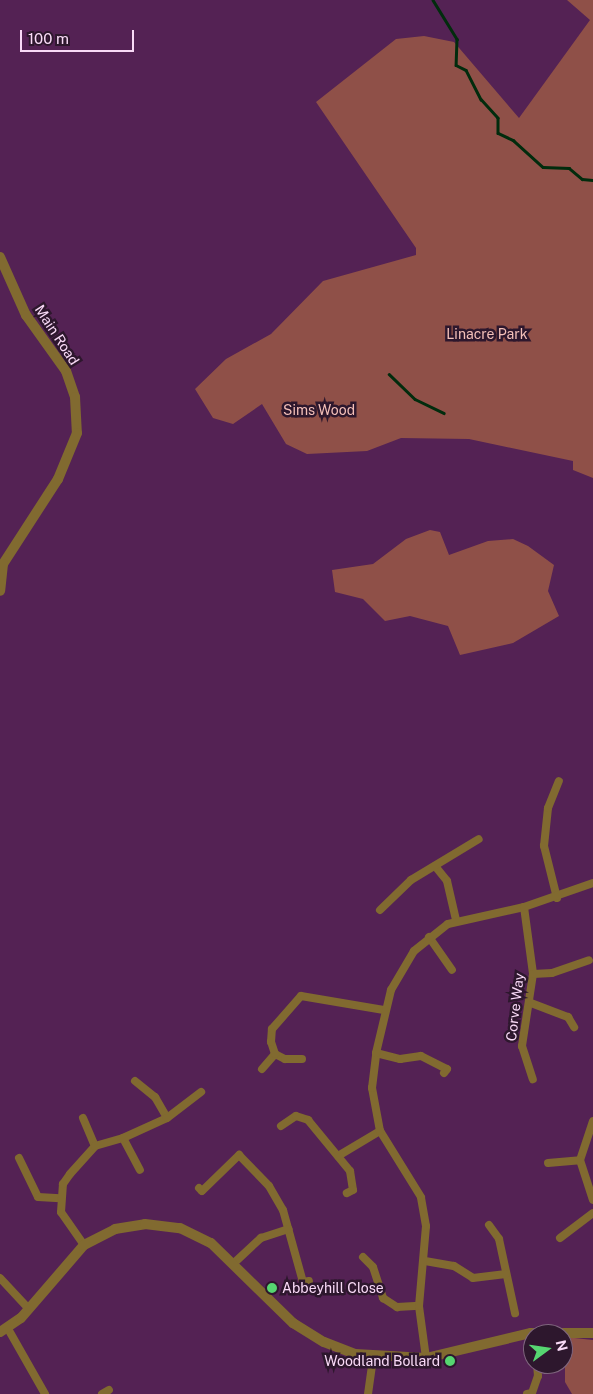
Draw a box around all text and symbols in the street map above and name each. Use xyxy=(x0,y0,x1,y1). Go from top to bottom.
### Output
scale bar xyxy=(22,20,136,52)
text: 100 m xyxy=(28,30,69,47)
street label: Main Road xyxy=(31,302,83,368)
park label: Linacre Park xyxy=(446,326,528,342)
park label: Sims Wood xyxy=(283,402,355,418)
street label: Corve Way xyxy=(502,972,528,1042)
place label: Abbeyhill Close xyxy=(282,1280,384,1296)
marker: Abbeyhill Close xyxy=(266,1282,278,1294)
north arrow xyxy=(523,1324,573,1374)
text: N xyxy=(552,1338,571,1353)
place label: Woodland Bollard xyxy=(324,1353,440,1369)
marker: Woodland Bollard xyxy=(444,1355,456,1367)

